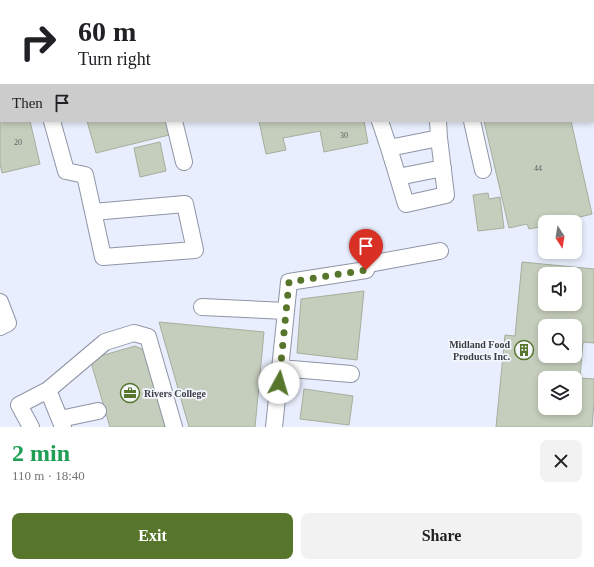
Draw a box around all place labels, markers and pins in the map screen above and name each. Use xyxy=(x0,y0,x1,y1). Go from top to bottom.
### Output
pin xyxy=(349,229,383,270)
place label: Midland Food Products Inc. xyxy=(449,339,510,362)
building icon: Midland Food Products Inc. xyxy=(513,339,535,361)
office icon: Rivers College xyxy=(119,382,141,404)
place label: Rivers College xyxy=(144,388,206,399)

